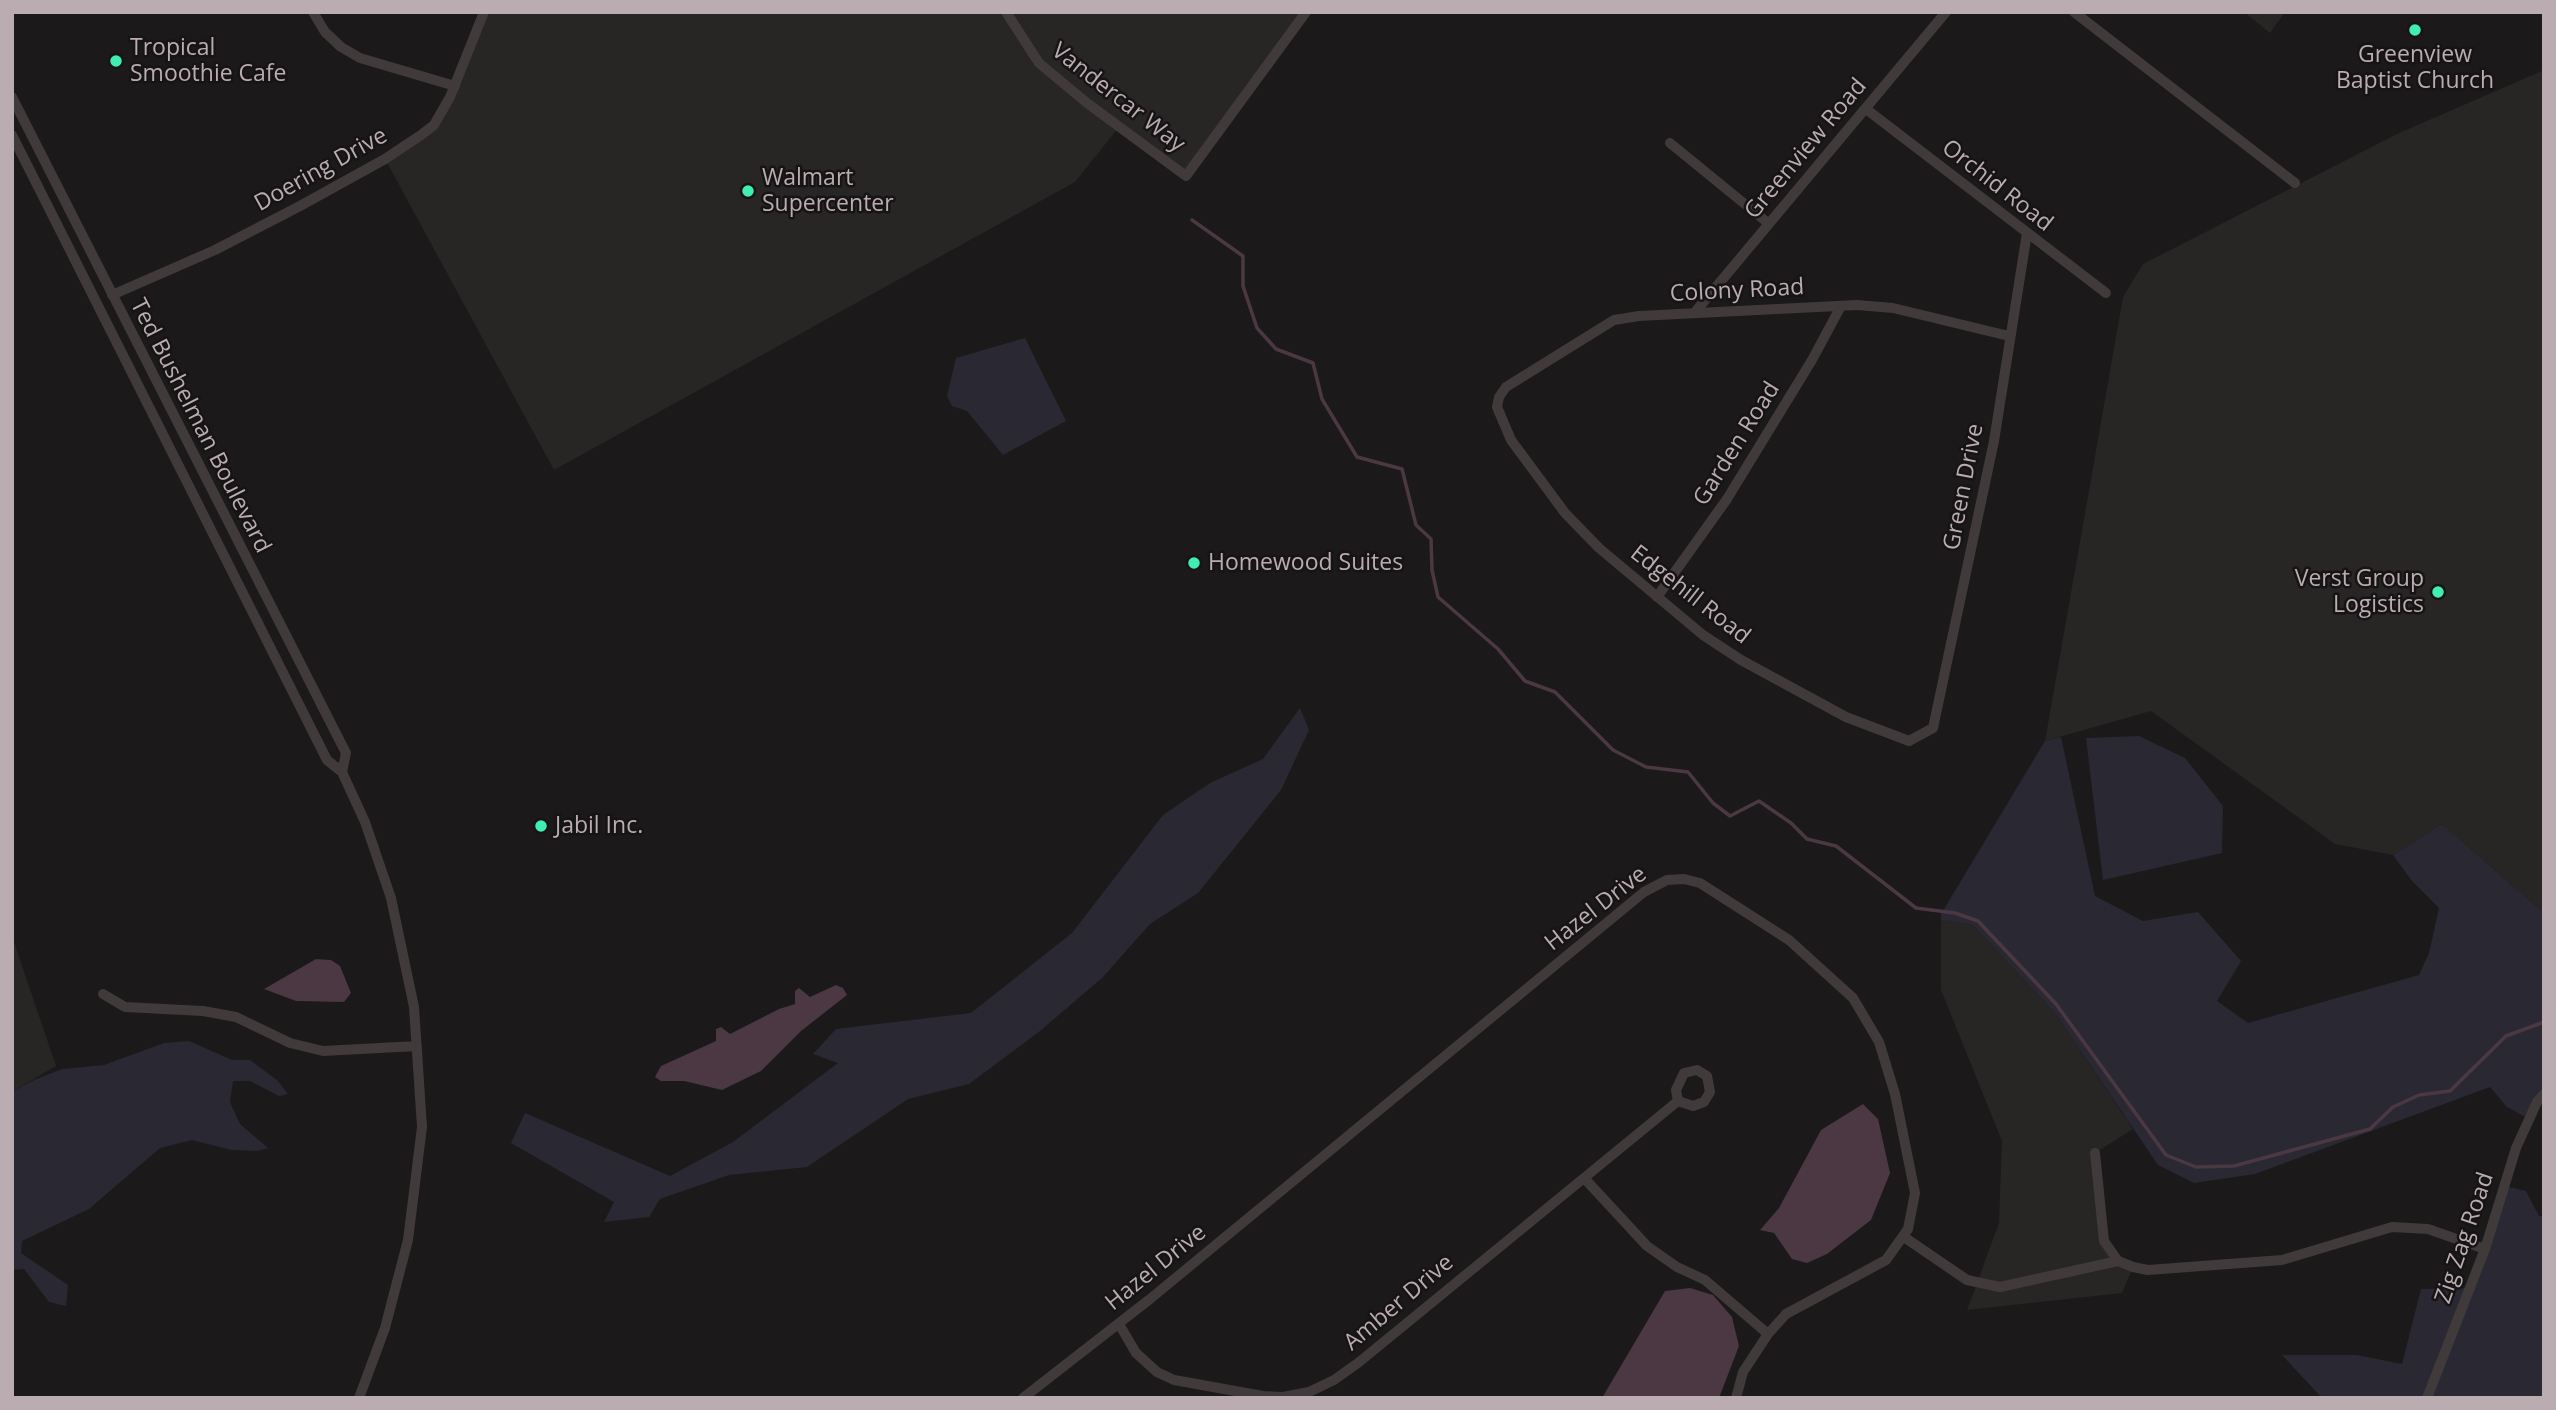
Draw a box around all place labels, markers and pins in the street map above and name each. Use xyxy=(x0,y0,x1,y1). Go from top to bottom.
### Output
marker: Greenview Baptist Church xyxy=(2407,22,2423,38)
place label: Tropical Smoothie Cafe xyxy=(130,34,286,88)
place label: Greenview Baptist Church xyxy=(2336,41,2494,95)
marker: Tropical Smoothie Cafe xyxy=(108,53,124,69)
place label: Walmart Supercenter xyxy=(762,164,894,218)
marker: Walmart Supercenter xyxy=(740,183,756,199)
place label: Homewood Suites xyxy=(1208,549,1403,577)
marker: Homewood Suites xyxy=(1186,555,1202,571)
place label: Verst Group Logistics xyxy=(2295,565,2424,619)
marker: Verst Group Logistics xyxy=(2430,584,2446,600)
place label: Jabil Inc. xyxy=(555,812,643,840)
marker: Jabil Inc. xyxy=(533,818,549,834)

